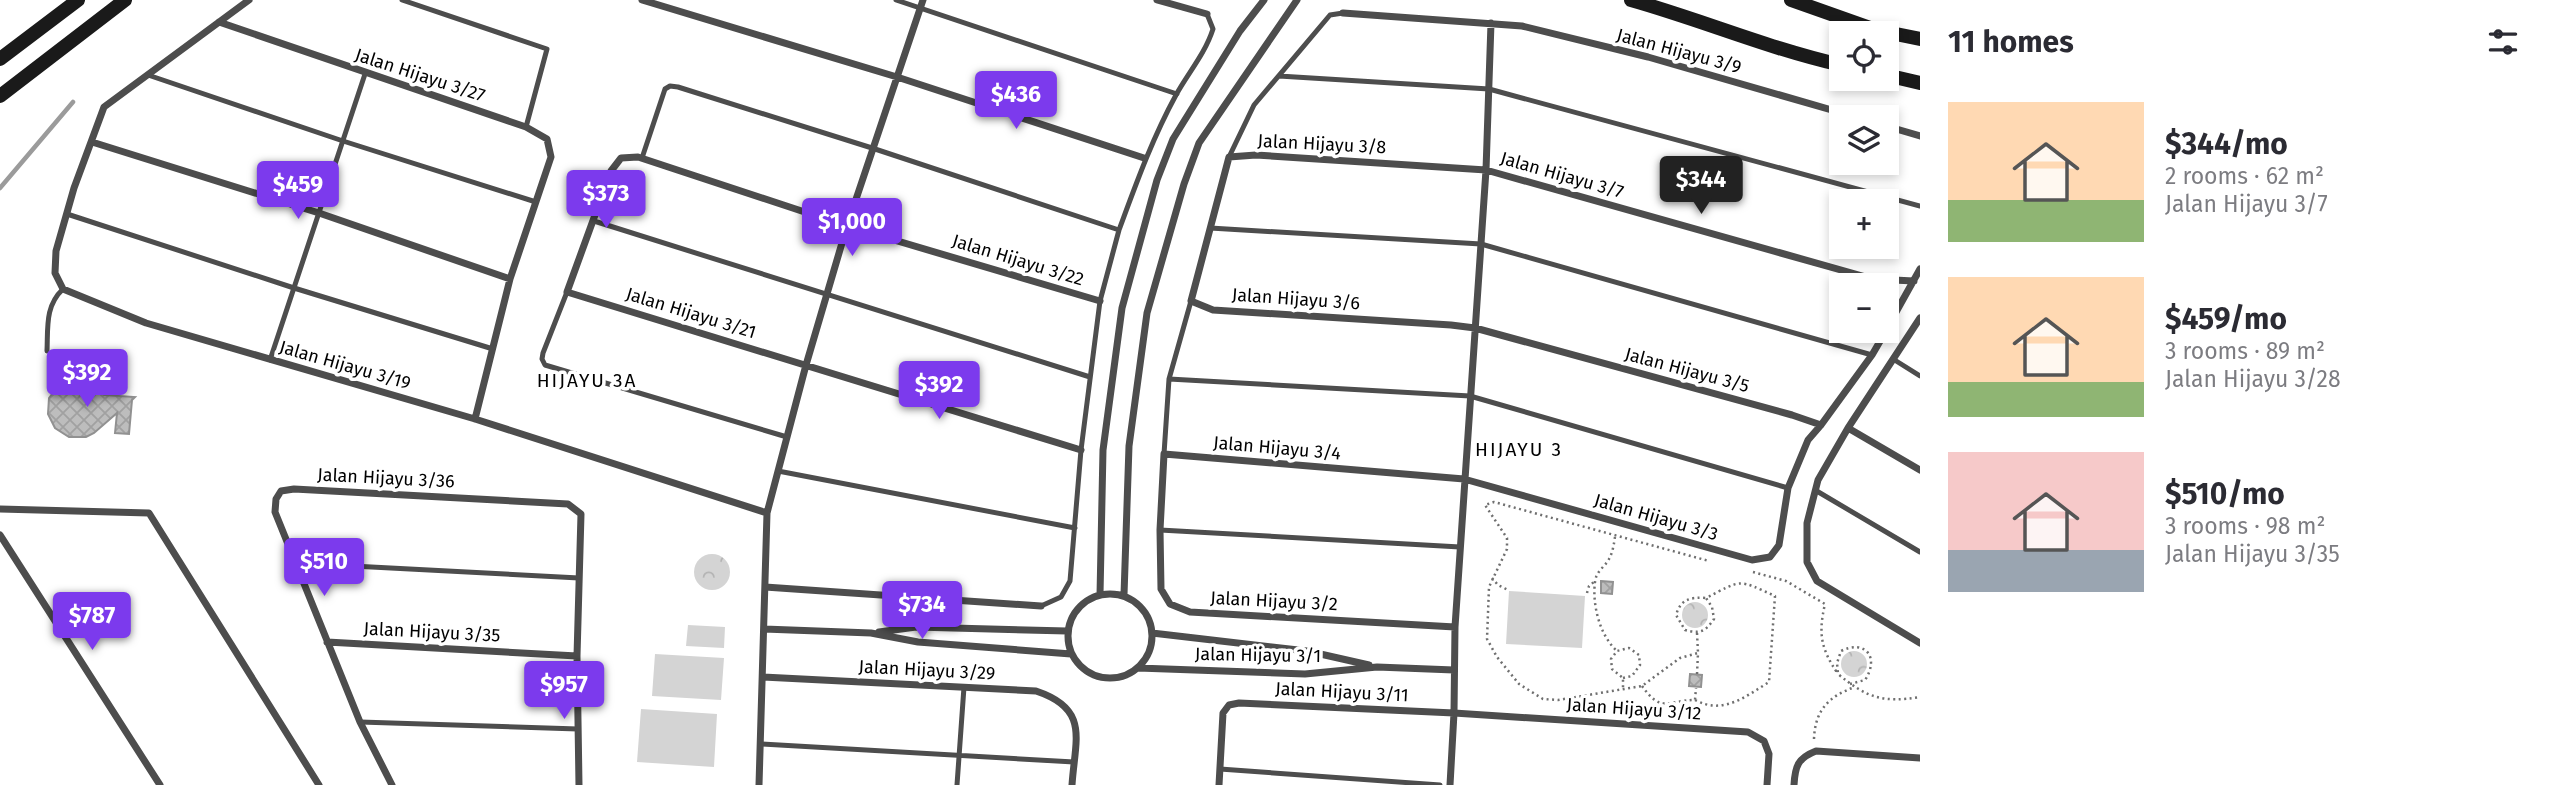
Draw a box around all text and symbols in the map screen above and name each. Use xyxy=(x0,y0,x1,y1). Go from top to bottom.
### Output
map controls xyxy=(1829,21,1899,343)
button: locate xyxy=(1829,21,1899,91)
icon: filters xyxy=(2484,23,2522,61)
street label: Jalan Hijayu 3/9 xyxy=(1614,24,1744,78)
text: 11 homes xyxy=(1948,24,2074,60)
street label: Jalan Hijayu 3/27 xyxy=(352,44,488,106)
pin: $436 xyxy=(975,72,1057,131)
text: $436 xyxy=(991,80,1041,108)
button: layers xyxy=(1829,105,1899,175)
text: $344/mo xyxy=(2165,126,2288,162)
street label: Jalan Hijayu 3/8 xyxy=(1257,130,1387,158)
icon: home xyxy=(2004,130,2088,214)
street label: Jalan Hijayu 3/7 xyxy=(1498,147,1626,203)
pin: $344 xyxy=(1660,156,1742,216)
pin: $459 xyxy=(257,162,339,221)
text: 2 rooms · 62 m² xyxy=(2165,162,2324,190)
text: $344 xyxy=(1676,165,1726,193)
text: $459 xyxy=(273,170,323,198)
pin: $373 xyxy=(565,170,647,230)
text: $373 xyxy=(582,179,630,207)
button: + xyxy=(1829,189,1899,259)
text: Jalan Hijayu 3/7 xyxy=(2165,190,2328,218)
pin: $1,000 xyxy=(795,198,909,258)
text: $1,000 xyxy=(818,207,886,235)
street label: Jalan Hijayu 3/22 xyxy=(950,230,1087,290)
button: − xyxy=(1829,273,1899,343)
street label: Jalan Hijayu 3/21 xyxy=(623,283,759,343)
street label: Jalan Hijayu 3/6 xyxy=(1231,284,1361,314)
text: $459/mo xyxy=(2165,301,2287,337)
icon: home xyxy=(2004,305,2088,389)
street label: Jalan Hijayu 3/19 xyxy=(277,336,413,394)
text: 3 rooms · 89 m² xyxy=(2165,337,2325,365)
street label: Jalan Hijayu 3/5 xyxy=(1622,343,1752,397)
pin: $392 xyxy=(46,350,128,409)
text: $392 xyxy=(63,358,111,386)
pin: $392 xyxy=(898,362,980,421)
text: Jalan Hijayu 3/28 xyxy=(2165,365,2341,393)
district label: HIJAYU 3A xyxy=(537,369,637,392)
text: $392 xyxy=(915,370,963,398)
street label: Jalan Hijayu 3/4 xyxy=(1212,431,1342,465)
district label: HIJAYU 3 xyxy=(1475,438,1563,461)
street label: Jalan Hijayu 3/36 xyxy=(317,463,455,493)
text: $510/mo xyxy=(2165,476,2285,512)
icon: home xyxy=(2004,480,2088,564)
street label: Jalan Hijayu 3/3 xyxy=(1592,489,1720,545)
text: 3 rooms · 98 m² xyxy=(2165,512,2325,540)
pin: $510 xyxy=(283,538,365,598)
text: Jalan Hijayu 3/35 xyxy=(2165,540,2340,568)
text: $510 xyxy=(300,547,348,575)
pin: $734 xyxy=(881,582,963,641)
street label: Jalan Hijayu 3/2 xyxy=(1210,587,1338,615)
text: $734 xyxy=(898,590,946,618)
pin: $787 xyxy=(51,592,133,652)
text: $787 xyxy=(69,601,115,629)
street label: Jalan Hijayu 3/35 xyxy=(363,617,501,647)
street label: Jalan Hijayu 3/1 xyxy=(1195,643,1321,667)
street label: Jalan Hijayu 3/29 xyxy=(858,655,996,685)
pin: $957 xyxy=(523,662,605,721)
text: $957 xyxy=(540,670,588,698)
street label: Jalan Hijayu 3/11 xyxy=(1275,678,1409,706)
street label: Jalan Hijayu 3/12 xyxy=(1566,693,1702,725)

